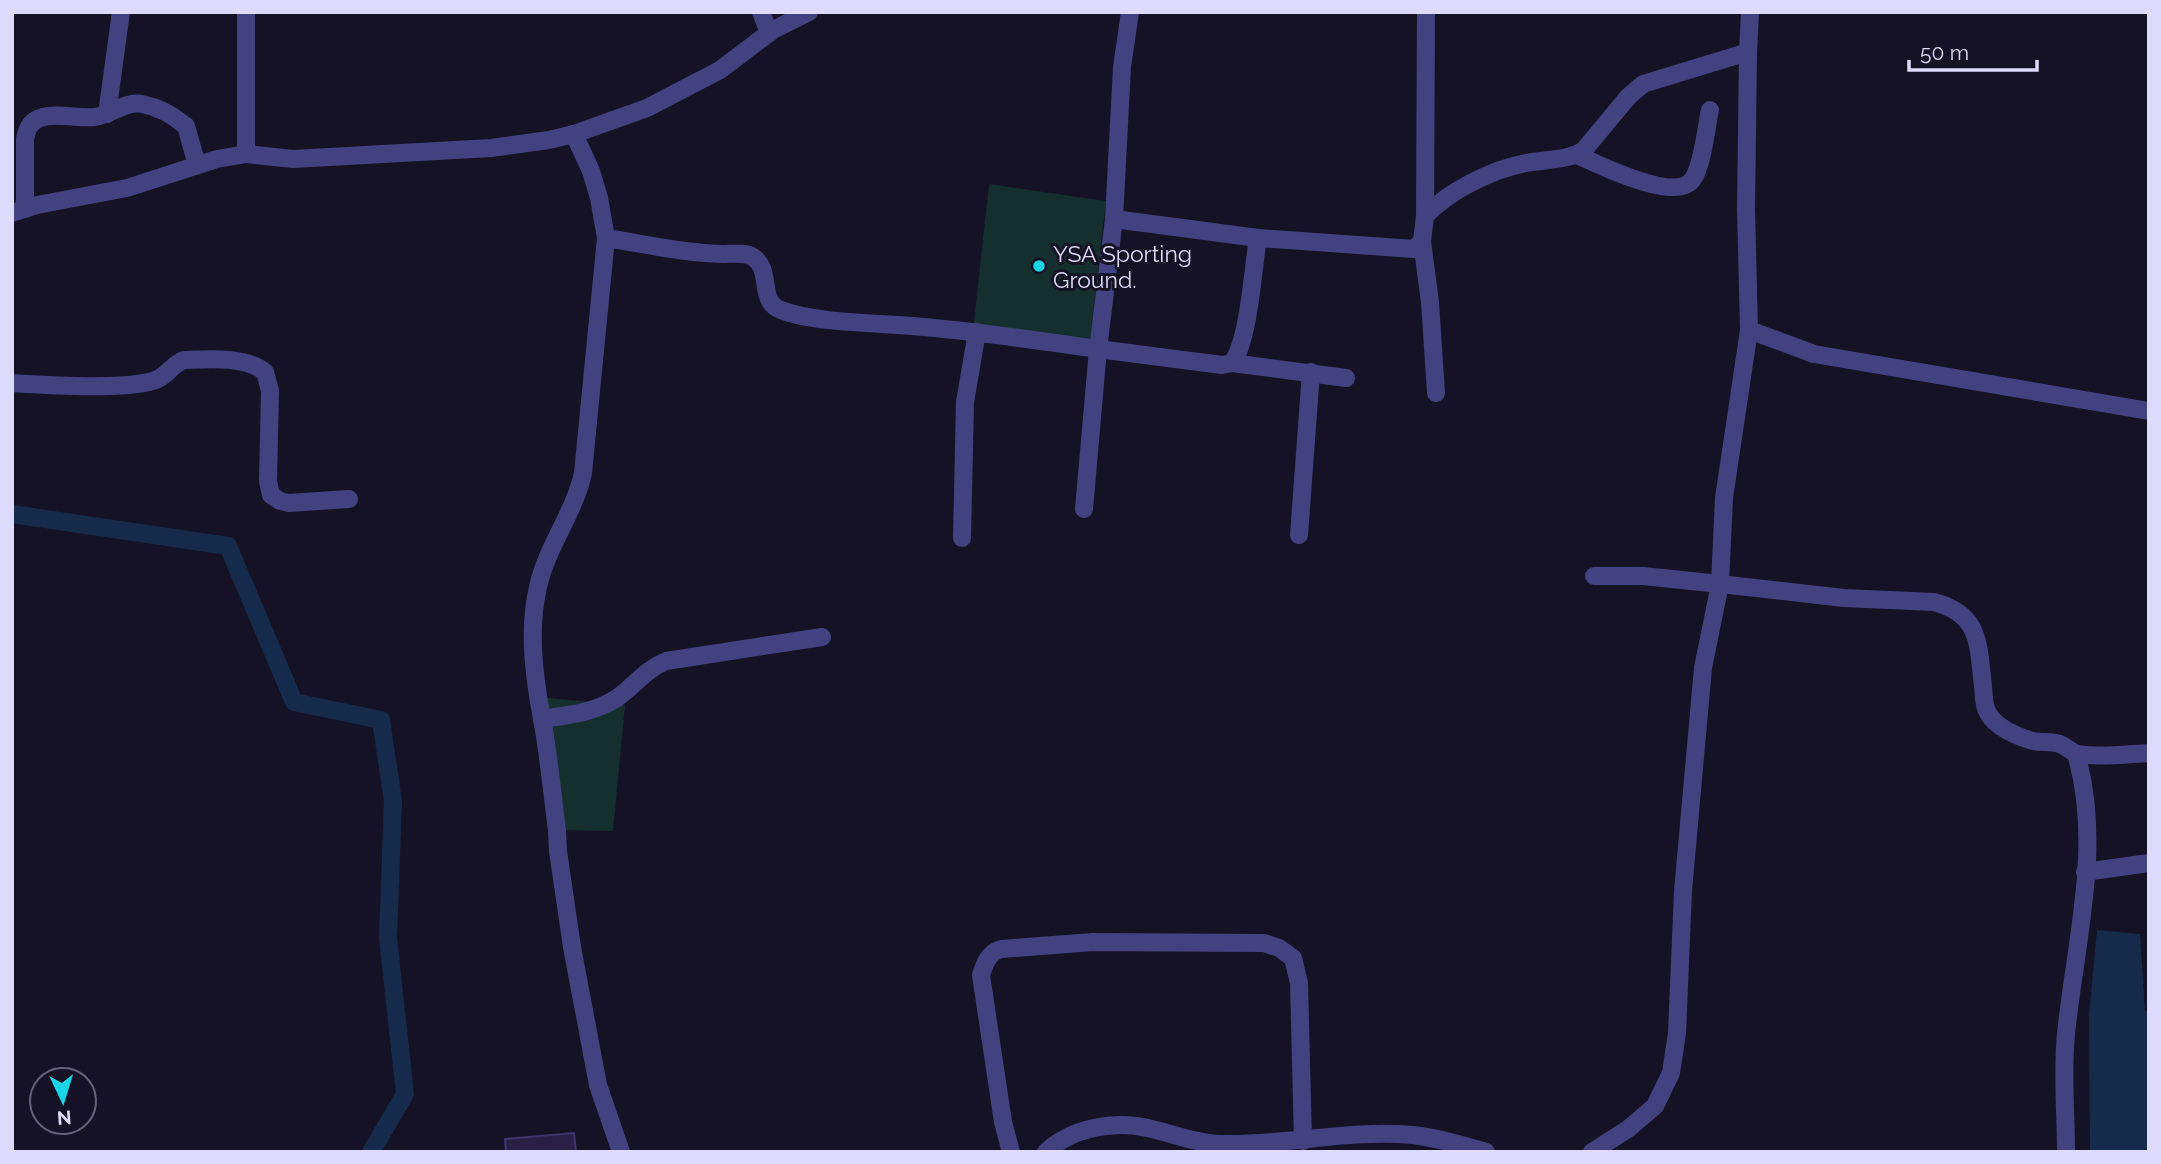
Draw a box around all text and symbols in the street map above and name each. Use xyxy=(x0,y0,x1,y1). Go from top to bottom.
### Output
scale bar xyxy=(1909,28,2037,72)
text: 50 m xyxy=(1920,40,1969,65)
place label: YSA Sporting Ground. xyxy=(1053,240,1192,293)
marker: YSA Sporting Ground. xyxy=(1031,258,1047,274)
north arrow xyxy=(28,1066,98,1136)
text: N xyxy=(56,1106,72,1129)

